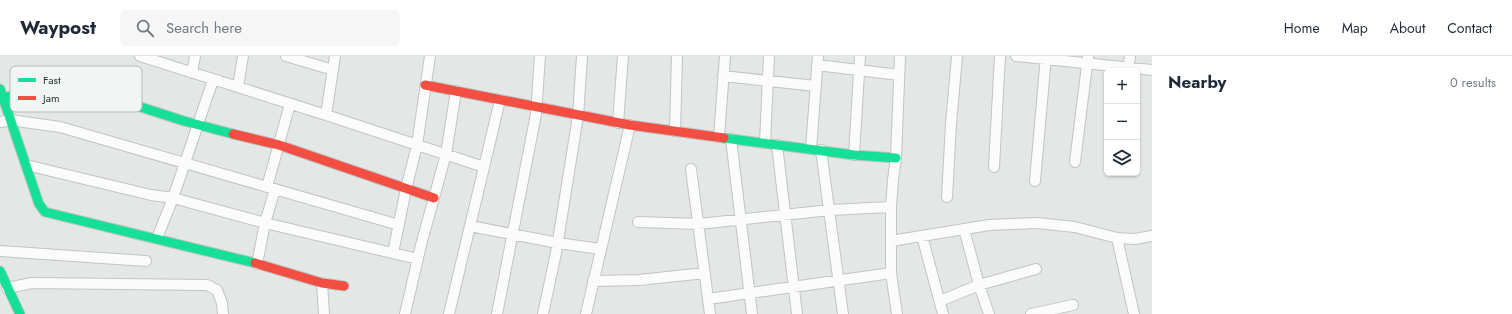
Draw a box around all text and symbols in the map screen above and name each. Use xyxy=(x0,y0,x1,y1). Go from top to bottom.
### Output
search box xyxy=(120,10,400,46)
text: Waypost xyxy=(20,14,96,41)
icon: search xyxy=(134,17,156,39)
text: Search here xyxy=(166,17,242,39)
text: Home xyxy=(1284,18,1320,38)
text: Map xyxy=(1342,18,1368,38)
text: About xyxy=(1390,18,1425,38)
text: Contact xyxy=(1447,18,1492,38)
legend xyxy=(10,66,142,112)
map controls xyxy=(1104,68,1140,176)
button: + xyxy=(1104,68,1140,104)
text: Nearby xyxy=(1168,70,1226,94)
text: Fast xyxy=(43,72,61,88)
text: 0 results xyxy=(1450,73,1496,92)
text: Jam xyxy=(41,90,60,106)
button: − xyxy=(1104,104,1140,140)
button: layers xyxy=(1104,140,1140,176)

